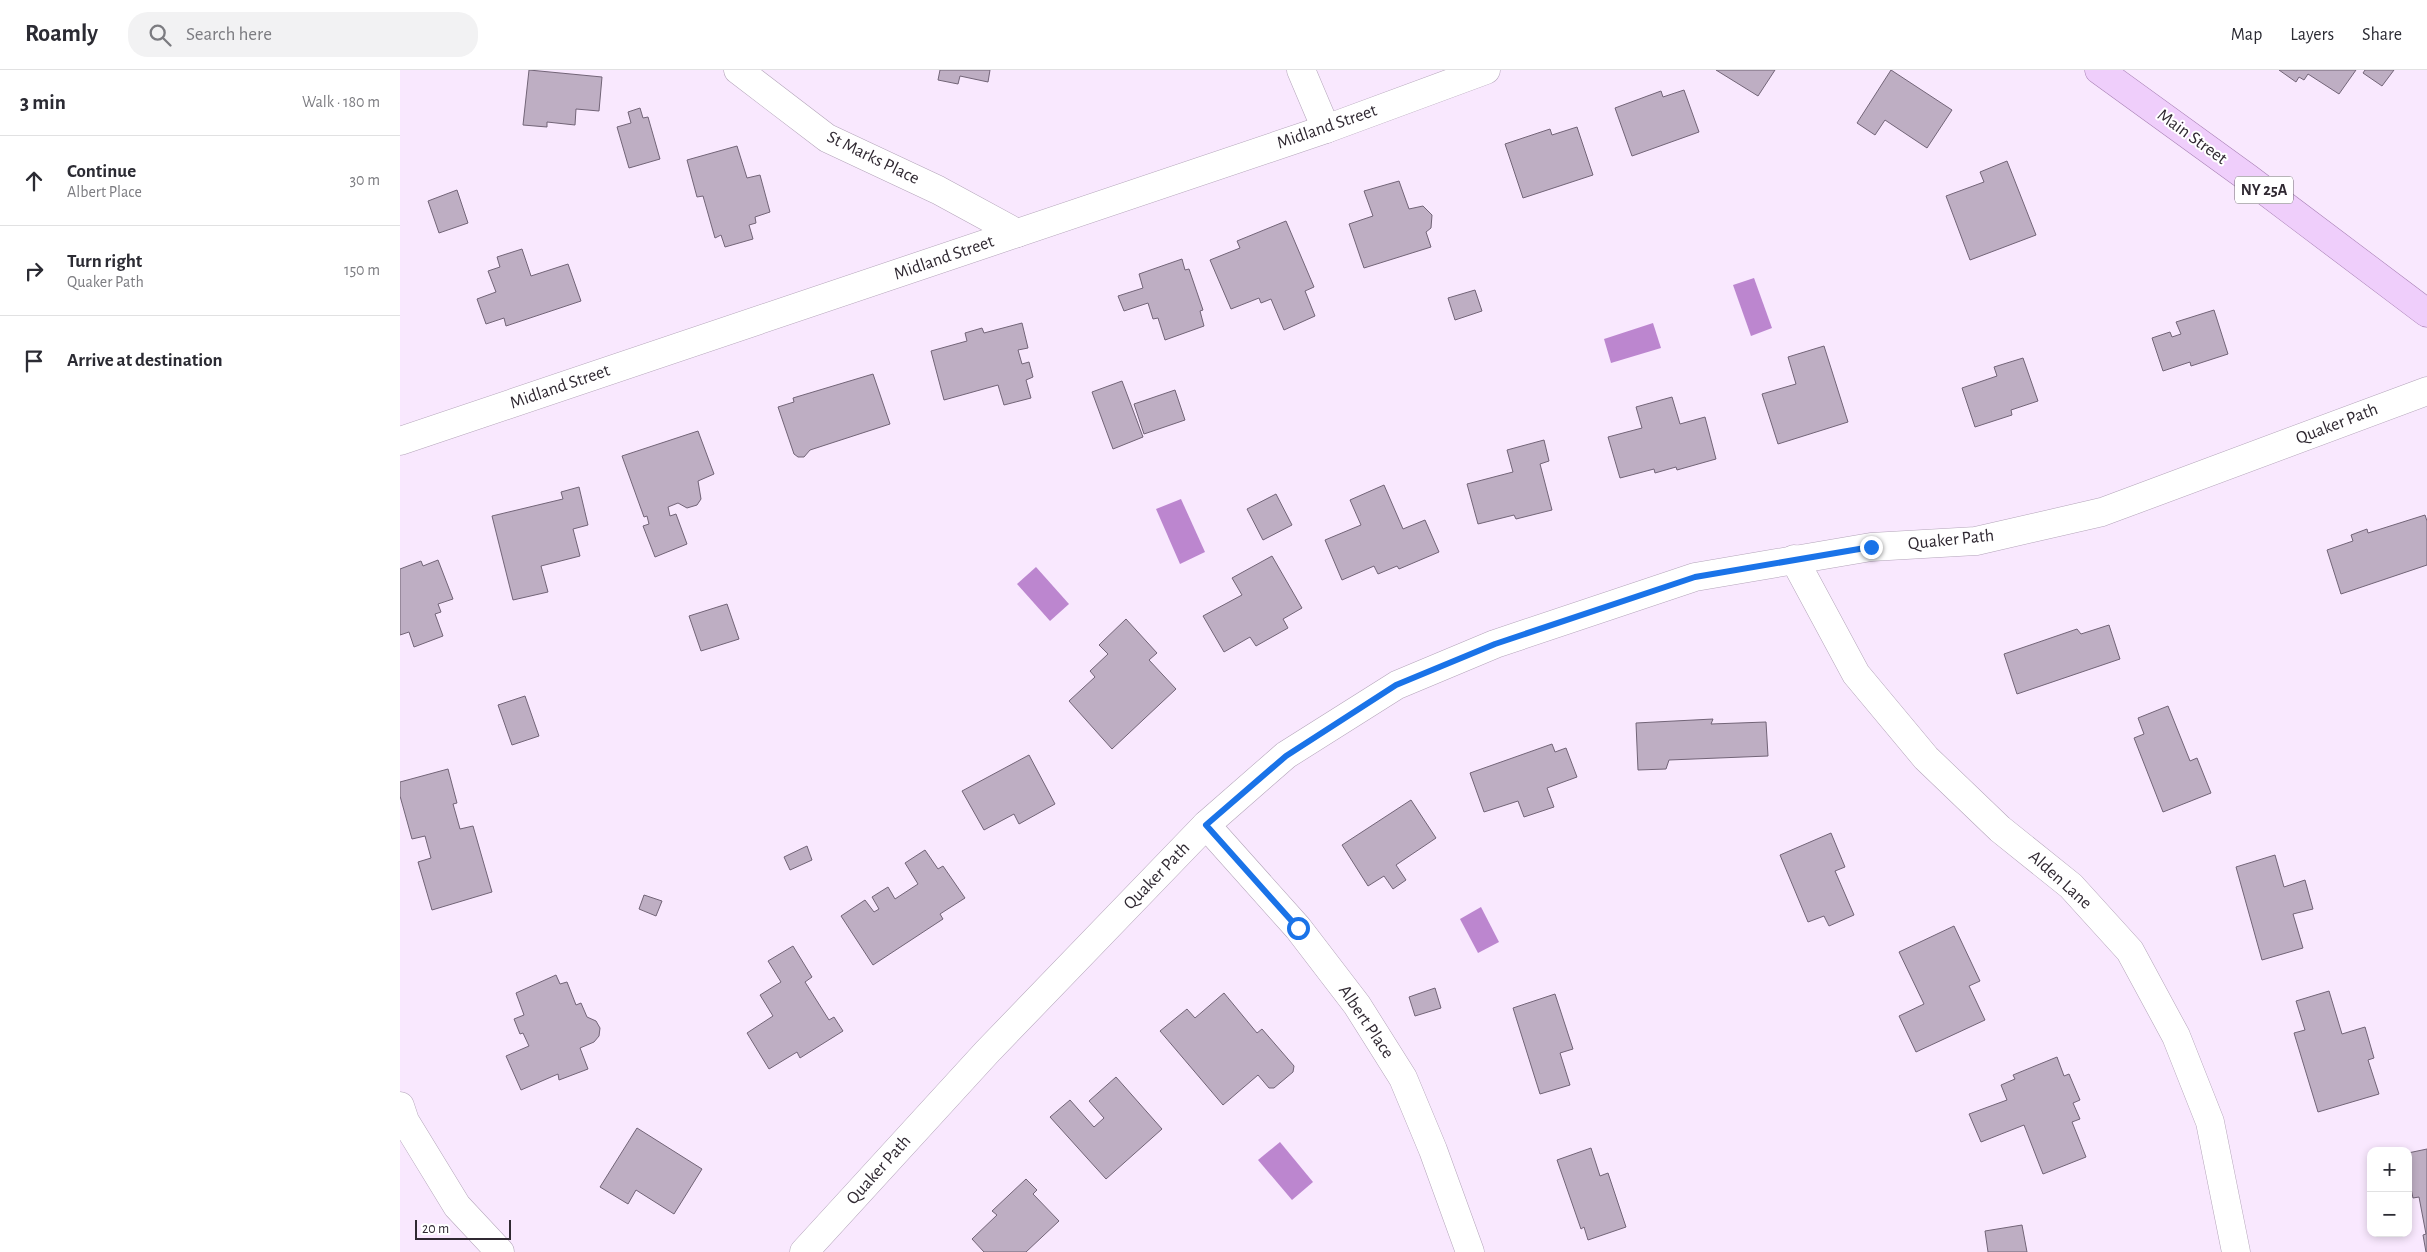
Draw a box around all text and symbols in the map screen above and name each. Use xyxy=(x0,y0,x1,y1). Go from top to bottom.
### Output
search box xyxy=(128,12,478,57)
icon: search xyxy=(146,21,174,49)
text: Roamly xyxy=(25,22,98,46)
text: Search here xyxy=(186,25,272,44)
text: Map xyxy=(2231,26,2262,44)
text: Layers xyxy=(2290,26,2334,44)
text: Share xyxy=(2362,26,2402,44)
text: 3 min xyxy=(20,92,66,113)
text: Walk · 180 m xyxy=(302,94,380,110)
street label: Midland Street xyxy=(1275,101,1380,153)
street label: Main Street xyxy=(2154,106,2230,168)
street label: St Marks Place xyxy=(824,128,922,188)
text: Continue xyxy=(67,162,136,181)
icon: ahead xyxy=(20,167,48,195)
text: 30 m xyxy=(350,172,380,188)
road number: NY 25A xyxy=(2235,176,2293,204)
text: Albert Place xyxy=(67,184,142,200)
street label: Midland Street xyxy=(892,232,997,284)
text: Turn right xyxy=(67,252,142,271)
icon: right xyxy=(20,257,48,285)
text: 150 m xyxy=(344,262,380,278)
text: Quaker Path xyxy=(67,274,144,290)
icon: arrive xyxy=(20,347,48,375)
text: Arrive at destination xyxy=(67,351,223,370)
street label: Midland Street xyxy=(508,361,613,413)
street label: Quaker Path xyxy=(2293,400,2381,448)
street label: Quaker Path xyxy=(1907,527,1995,553)
route end xyxy=(1860,536,1883,559)
street label: Quaker Path xyxy=(1121,839,1193,913)
street label: Alden Lane xyxy=(2025,847,2095,913)
route start xyxy=(1287,917,1310,940)
street label: Albert Place xyxy=(1335,982,1397,1062)
street label: Quaker Path xyxy=(843,1132,915,1208)
map controls xyxy=(2367,1147,2412,1237)
button: + xyxy=(2367,1147,2412,1192)
button: − xyxy=(2367,1192,2412,1237)
scale bar xyxy=(415,1217,511,1240)
text: 20 m xyxy=(422,1222,449,1236)

